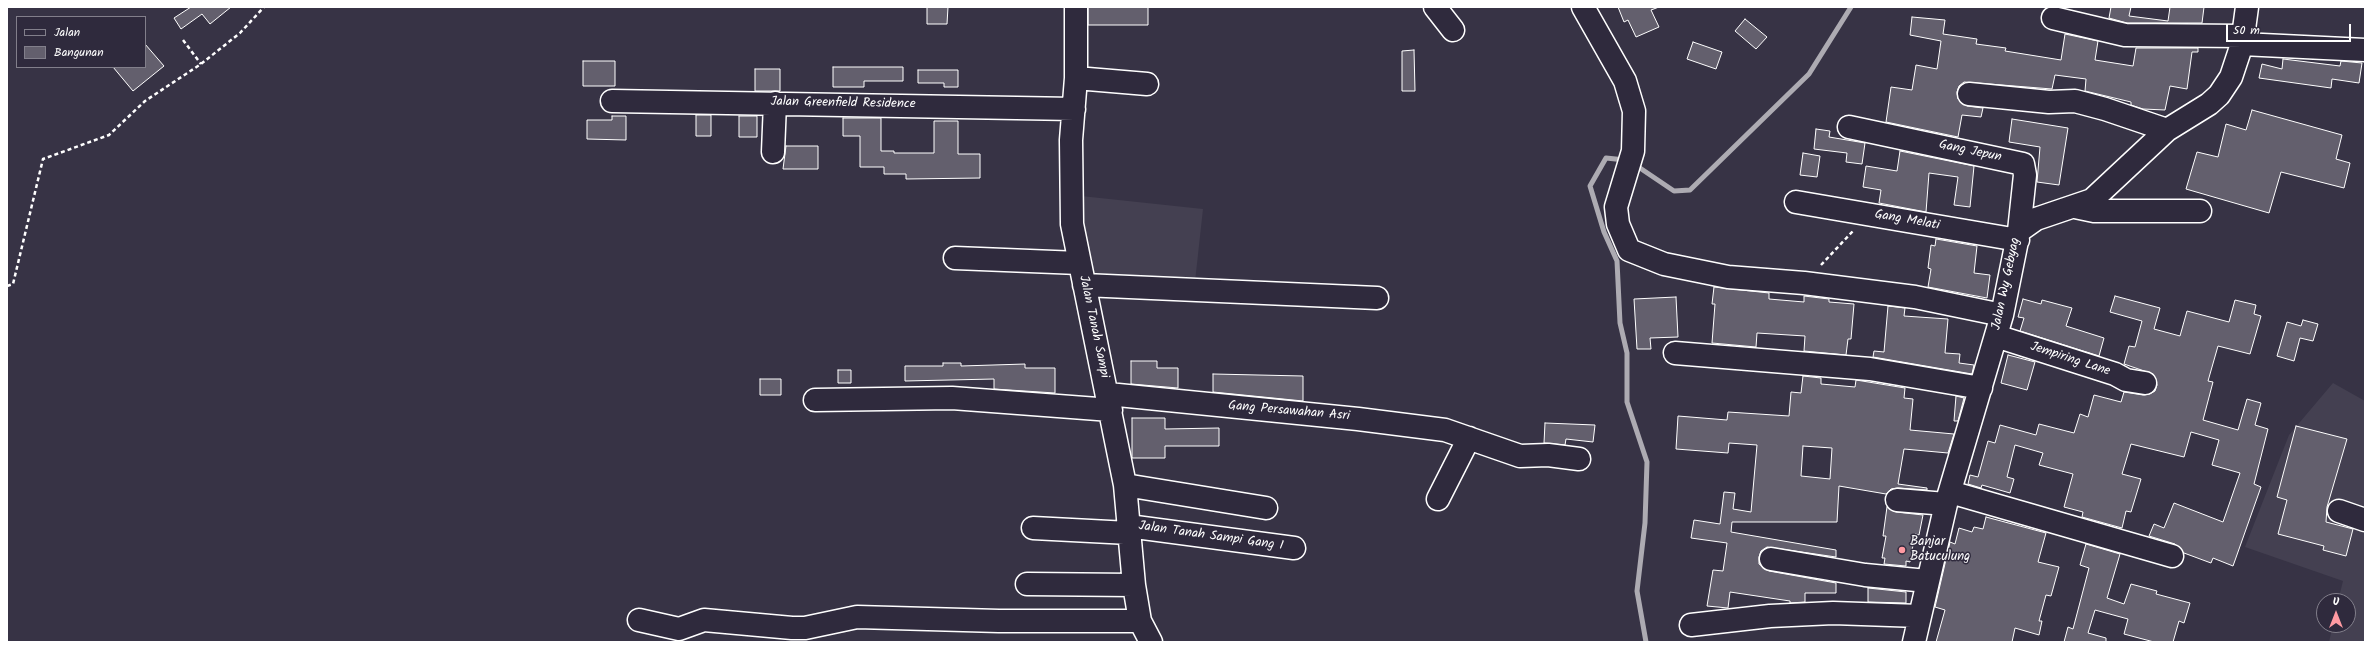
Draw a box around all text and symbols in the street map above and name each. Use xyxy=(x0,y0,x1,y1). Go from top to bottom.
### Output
legend xyxy=(16,16,146,68)
scale bar xyxy=(2228,16,2353,42)
text: 50 m xyxy=(2233,21,2260,40)
text: Jalan xyxy=(54,23,80,42)
text: Bangunan xyxy=(54,43,104,62)
street label: Jalan Greenfield Residence xyxy=(770,95,916,113)
street label: Gang Jepun xyxy=(1937,138,2003,166)
street label: Gang Melati xyxy=(1873,208,1941,234)
street label: Jalan Wy Gebyag xyxy=(1990,236,2024,332)
street label: Jalan Tanah Sampi xyxy=(1075,274,1111,380)
street label: Jempiring Lane xyxy=(2028,340,2112,380)
street label: Gang Persawahan Asri xyxy=(1228,399,1350,425)
street label: Jalan Tanah Sampi Gang I xyxy=(1138,519,1284,555)
place label: Banjar Batuculung xyxy=(1910,535,1970,566)
marker: Banjar Batuculung xyxy=(1897,545,1907,555)
north arrow xyxy=(2316,593,2356,633)
text: U xyxy=(2333,593,2339,611)

